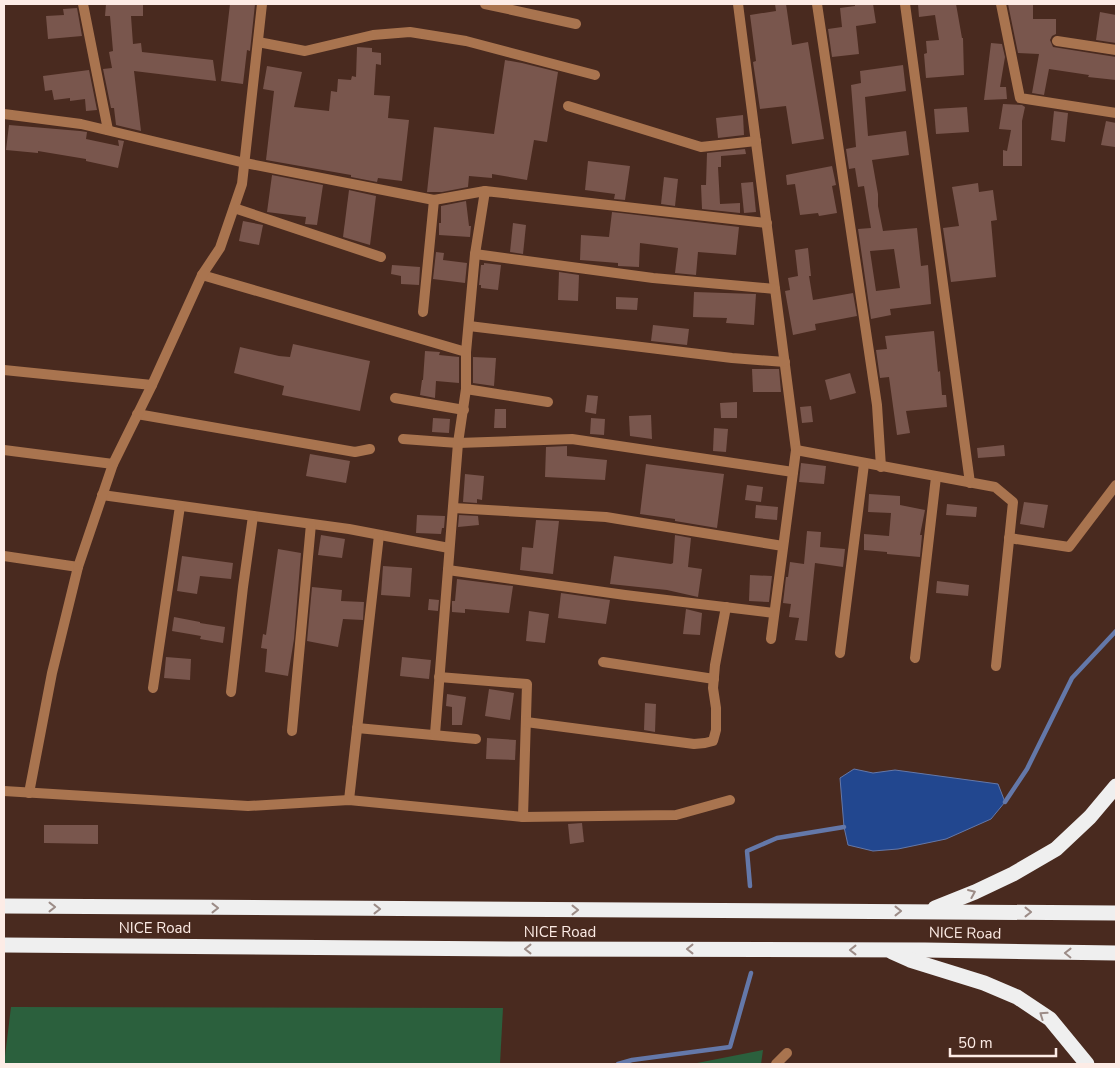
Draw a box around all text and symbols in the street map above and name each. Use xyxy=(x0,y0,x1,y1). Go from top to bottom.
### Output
one-way arrow xyxy=(967,889,976,900)
one-way arrow xyxy=(49,902,57,912)
one-way arrow xyxy=(212,903,219,913)
one-way arrow xyxy=(374,904,382,914)
one-way arrow xyxy=(572,905,579,915)
one-way arrow xyxy=(894,906,902,916)
one-way arrow xyxy=(1024,907,1032,917)
street label: NICE Road xyxy=(119,918,191,938)
street label: NICE Road xyxy=(524,922,596,942)
street label: NICE Road xyxy=(929,922,1001,944)
one-way arrow xyxy=(523,944,531,954)
one-way arrow xyxy=(686,944,694,954)
one-way arrow xyxy=(848,945,856,955)
one-way arrow xyxy=(1063,947,1071,958)
one-way arrow xyxy=(1039,1012,1049,1021)
scale bar xyxy=(950,1026,1056,1058)
text: 50 m xyxy=(958,1033,993,1053)

